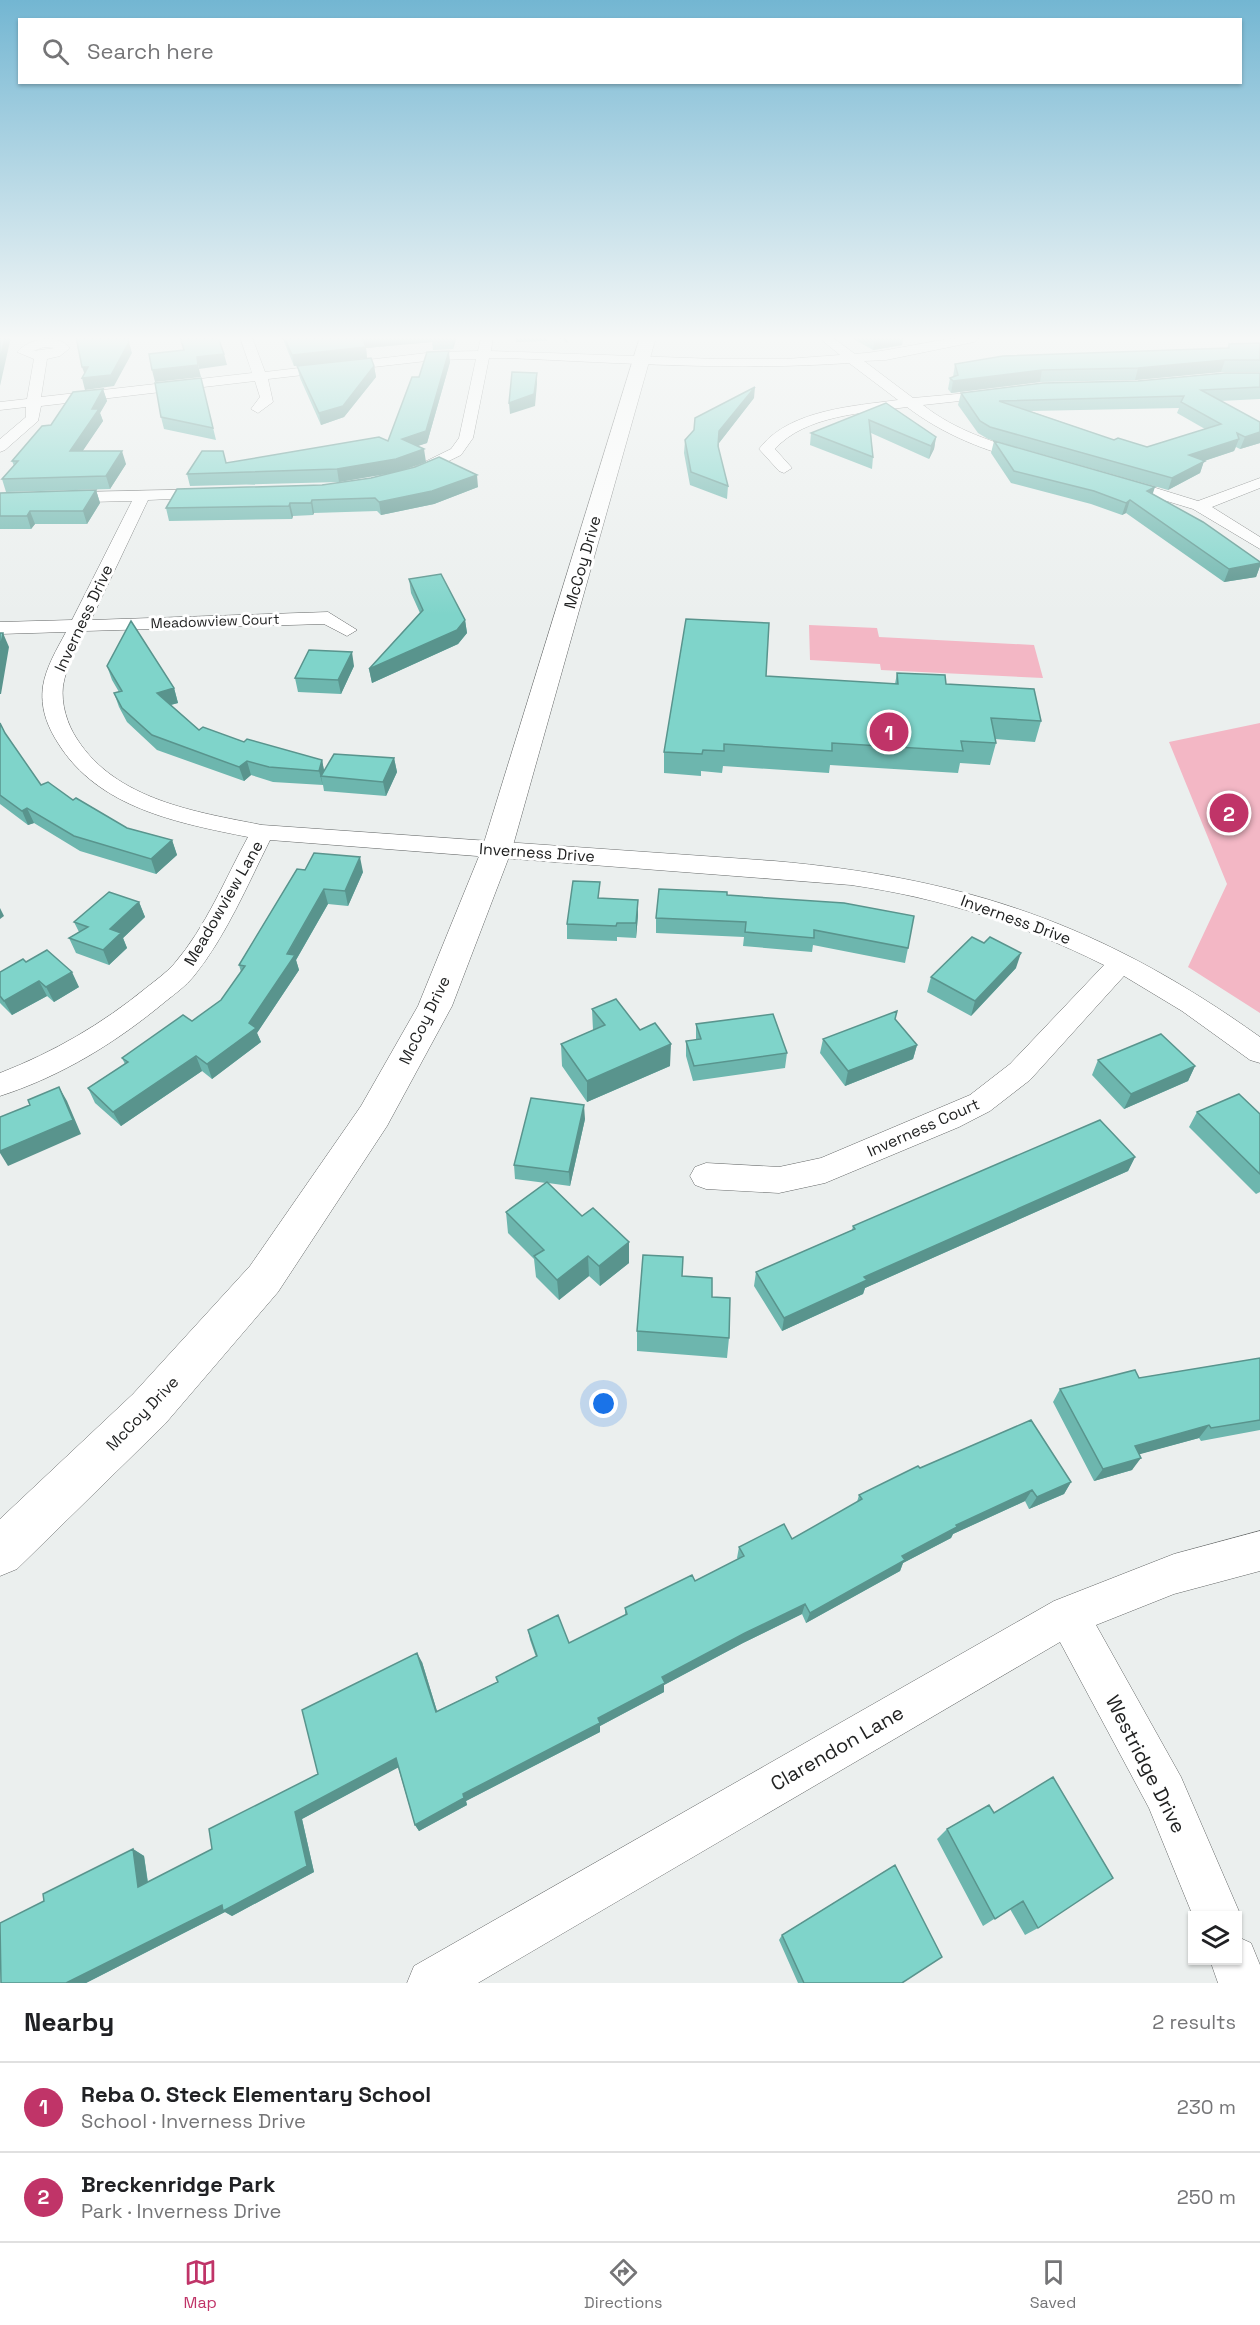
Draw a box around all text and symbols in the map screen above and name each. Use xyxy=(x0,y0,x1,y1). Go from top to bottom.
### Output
search box xyxy=(18,18,1242,84)
icon: search xyxy=(39,35,72,68)
text: Search here xyxy=(87,37,214,65)
street label: McCoy Drive xyxy=(559,513,606,611)
street label: Inverness Drive xyxy=(49,561,117,675)
street label: Meadowview Court xyxy=(150,610,280,632)
pin: 1 xyxy=(870,710,908,754)
pin: 2 xyxy=(1210,790,1248,836)
street label: Meadowview Lane xyxy=(179,837,268,970)
street label: Inverness Drive xyxy=(478,838,595,867)
street label: Inverness Drive xyxy=(958,890,1074,949)
street label: McCoy Drive xyxy=(394,973,455,1068)
street label: Inverness Court xyxy=(864,1093,983,1162)
street label: McCoy Drive xyxy=(102,1372,183,1455)
your location xyxy=(589,1389,618,1418)
street label: Westridge Drive xyxy=(1100,1691,1192,1837)
street label: Clarendon Lane xyxy=(766,1699,908,1797)
map controls xyxy=(1188,1911,1242,1965)
button: layers xyxy=(1188,1911,1242,1965)
text: Nearby xyxy=(24,2005,114,2039)
text: 2 results xyxy=(1152,2009,1236,2035)
text: Reba O. Steck Elementary School xyxy=(81,2080,431,2108)
text: 1 xyxy=(39,2094,48,2120)
text: 230 m xyxy=(1177,2094,1236,2120)
text: School · Inverness Drive xyxy=(81,2108,306,2134)
text: Breckenridge Park xyxy=(81,2170,275,2198)
text: 2 xyxy=(38,2184,49,2210)
text: 250 m xyxy=(1177,2184,1236,2210)
text: Park · Inverness Drive xyxy=(81,2198,281,2224)
tab: Map xyxy=(184,2256,217,2313)
tab: Directions xyxy=(584,2256,663,2313)
tab: Saved xyxy=(1030,2256,1076,2313)

